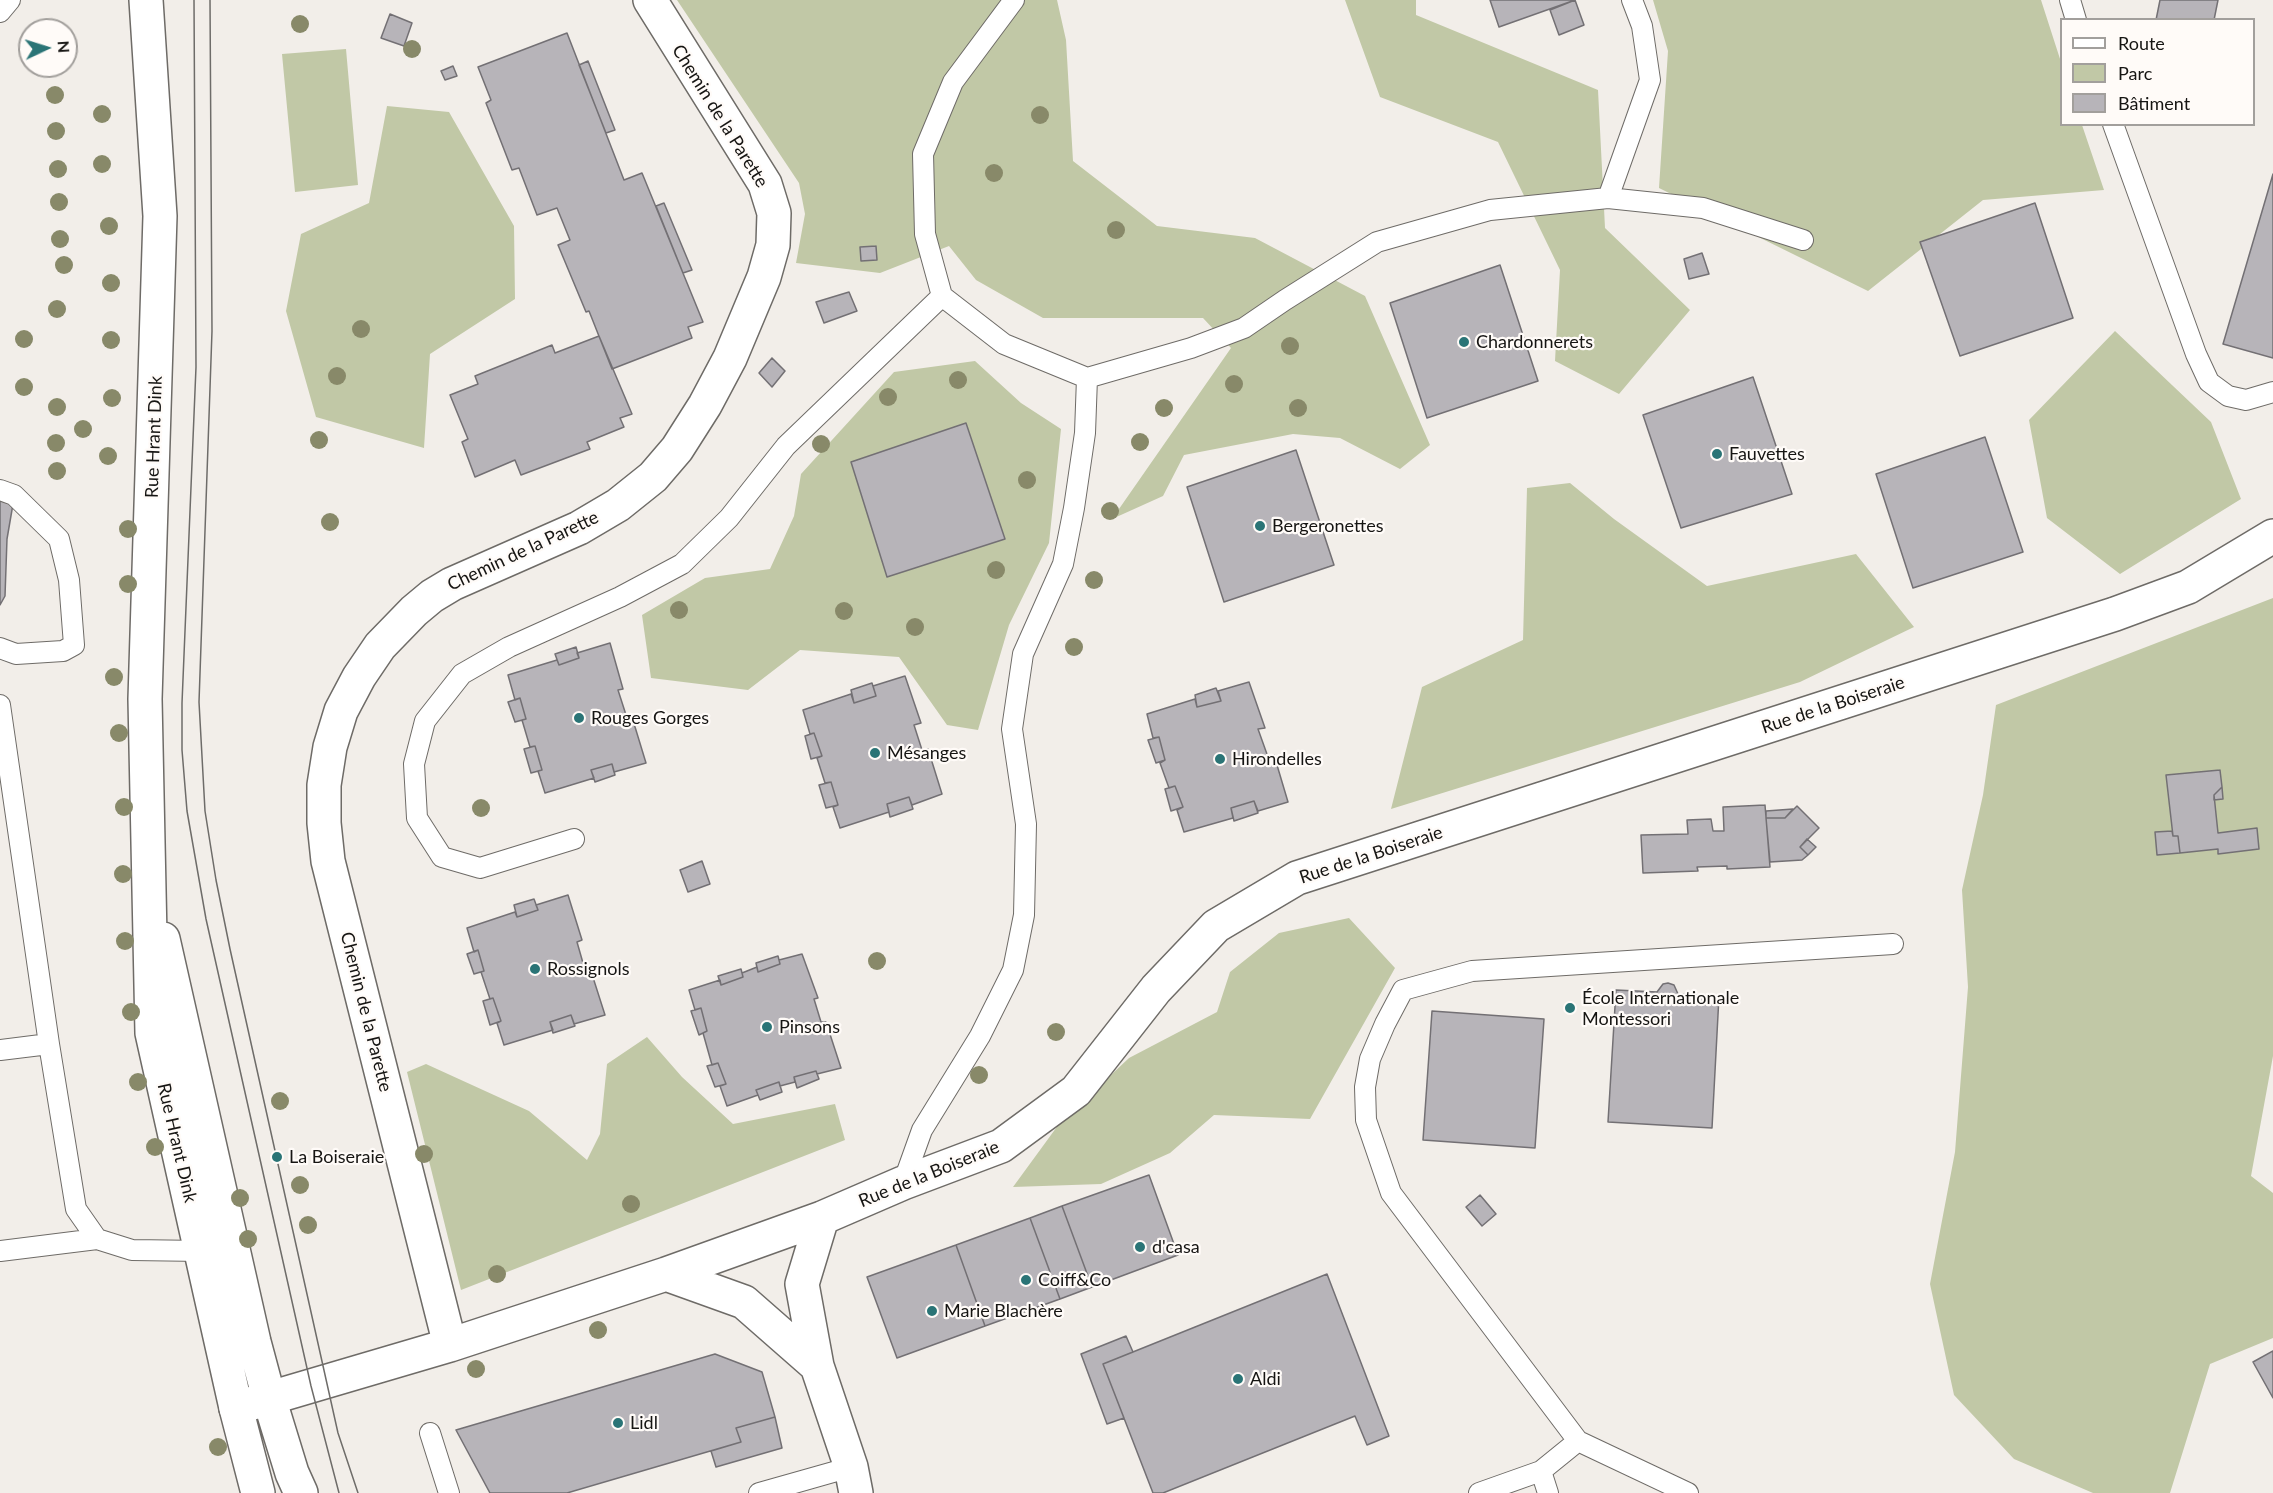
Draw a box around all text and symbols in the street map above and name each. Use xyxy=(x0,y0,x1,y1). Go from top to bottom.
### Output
north arrow xyxy=(18,18,78,78)
legend xyxy=(2060,18,2255,126)
text: Route xyxy=(2118,32,2165,54)
text: N xyxy=(55,40,74,54)
street label: Chemin de la Parette xyxy=(667,41,773,191)
text: Parc xyxy=(2118,62,2152,84)
text: Bâtiment xyxy=(2118,92,2190,114)
place label: Chardonnerets xyxy=(1476,331,1593,353)
marker: Chardonnerets xyxy=(1457,335,1471,349)
street label: Rue Hrant Dink xyxy=(141,376,167,498)
place label: Fauvettes xyxy=(1729,443,1805,465)
marker: Fauvettes xyxy=(1710,447,1724,461)
street label: Chemin de la Parette xyxy=(444,507,602,595)
place label: Bergeronettes xyxy=(1272,515,1383,537)
marker: Bergeronettes xyxy=(1253,519,1267,533)
street label: Rue de la Boiseraie xyxy=(1759,672,1907,738)
place label: Rouges Gorges xyxy=(591,707,709,729)
marker: Rouges Gorges xyxy=(572,711,586,725)
place label: Mésanges xyxy=(887,742,966,764)
marker: Mésanges xyxy=(868,746,882,760)
place label: Hirondelles xyxy=(1232,748,1322,770)
marker: Hirondelles xyxy=(1213,752,1227,766)
street label: Rue de la Boiseraie xyxy=(1297,822,1445,888)
street label: Chemin de la Parette xyxy=(336,930,396,1094)
place label: Rossignols xyxy=(547,958,629,980)
marker: Rossignols xyxy=(528,962,542,976)
place label: École Internationale Montessori xyxy=(1582,987,1739,1030)
marker: École Internationale Montessori xyxy=(1563,1001,1577,1015)
place label: Pinsons xyxy=(779,1016,840,1038)
marker: Pinsons xyxy=(760,1020,774,1034)
street label: Rue Hrant Dink xyxy=(153,1081,201,1205)
street label: Rue de la Boiseraie xyxy=(856,1136,1002,1212)
place label: La Boiseraie xyxy=(289,1146,384,1168)
marker: La Boiseraie xyxy=(270,1150,284,1164)
place label: d'casa xyxy=(1152,1236,1200,1258)
marker: d'casa xyxy=(1133,1240,1147,1254)
place label: Coiff&Co xyxy=(1038,1269,1111,1291)
marker: Coiff&Co xyxy=(1019,1273,1033,1287)
place label: Marie Blachère xyxy=(944,1300,1063,1322)
marker: Marie Blachère xyxy=(925,1304,939,1318)
place label: Aldi xyxy=(1250,1368,1281,1390)
marker: Aldi xyxy=(1231,1372,1245,1386)
place label: Lidl xyxy=(630,1412,658,1434)
marker: Lidl xyxy=(611,1416,625,1430)

